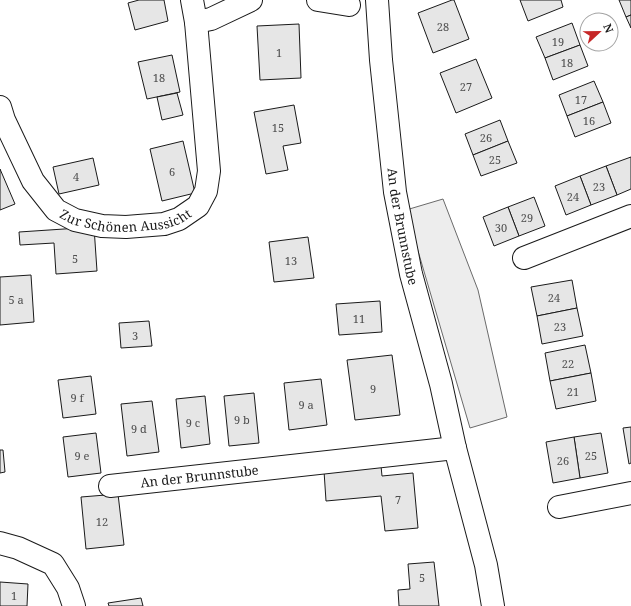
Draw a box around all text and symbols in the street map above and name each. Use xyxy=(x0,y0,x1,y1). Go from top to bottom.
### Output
north arrow xyxy=(579,12,619,52)
house number: 28 xyxy=(437,19,449,34)
text: N xyxy=(600,21,617,35)
house number: 19 xyxy=(552,34,564,49)
house number: 1 xyxy=(276,45,282,60)
house number: 18 xyxy=(561,55,573,70)
house number: 18 xyxy=(153,70,165,85)
house number: 27 xyxy=(460,79,472,94)
house number: 17 xyxy=(575,92,587,107)
house number: 16 xyxy=(583,113,595,128)
house number: 15 xyxy=(272,120,284,135)
house number: 26 xyxy=(480,130,492,145)
house number: 25 xyxy=(489,152,501,167)
house number: 6 xyxy=(169,164,175,179)
street label: An der Brunnstube xyxy=(383,167,423,287)
house number: 4 xyxy=(73,169,79,184)
house number: 23 xyxy=(593,179,605,194)
house number: 24 xyxy=(567,189,579,204)
street label: Zur Schönen Aussicht xyxy=(59,200,193,218)
text: Zur Schönen Aussicht xyxy=(57,204,195,236)
house number: 29 xyxy=(521,210,533,225)
house number: 30 xyxy=(495,220,507,235)
house number: 5 xyxy=(72,251,78,266)
house number: 13 xyxy=(285,253,297,268)
house number: 24 xyxy=(548,290,560,305)
house number: 5 a xyxy=(8,292,24,307)
house number: 11 xyxy=(353,311,365,326)
house number: 23 xyxy=(554,319,566,334)
house number: 3 xyxy=(132,328,138,343)
house number: 22 xyxy=(562,356,574,371)
house number: 9 xyxy=(370,381,376,396)
house number: 21 xyxy=(567,384,579,399)
house number: 9 f xyxy=(70,390,84,405)
house number: 9 a xyxy=(298,397,314,412)
house number: 9 b xyxy=(234,412,250,427)
house number: 9 c xyxy=(186,415,200,430)
house number: 9 d xyxy=(131,421,147,436)
house number: 9 e xyxy=(75,448,90,463)
house number: 25 xyxy=(585,448,597,463)
house number: 26 xyxy=(557,453,569,468)
street label: An der Brunnstube xyxy=(139,461,260,492)
house number: 7 xyxy=(395,492,401,507)
house number: 12 xyxy=(96,514,108,529)
house number: 5 xyxy=(419,570,425,585)
house number: 1 xyxy=(11,588,17,603)

